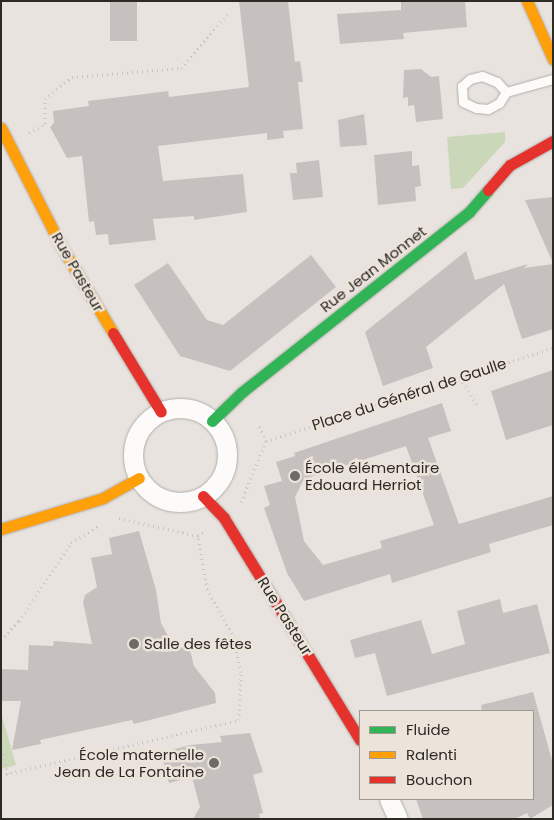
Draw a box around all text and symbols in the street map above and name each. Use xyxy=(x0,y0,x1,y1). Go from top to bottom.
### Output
street label: Rue Jean Monnet xyxy=(316,222,430,316)
street label: Rue Pasteur xyxy=(48,229,108,315)
street label: Place du Général de Gaulle xyxy=(309,354,509,434)
place label: École élémentaire Edouard Herriot xyxy=(305,458,439,493)
marker: École élémentaire Edouard Herriot xyxy=(289,470,301,482)
street label: Rue Pasteur xyxy=(254,574,316,658)
place label: Salle des fêtes xyxy=(144,635,252,653)
marker: Salle des fêtes xyxy=(128,638,140,650)
legend xyxy=(359,710,534,800)
text: Fluide xyxy=(406,719,450,740)
text: Ralenti xyxy=(406,744,457,765)
place label: École maternelle Jean de La Fontaine xyxy=(54,745,204,780)
marker: École maternelle Jean de La Fontaine xyxy=(208,757,220,769)
text: Bouchon xyxy=(406,769,472,790)

